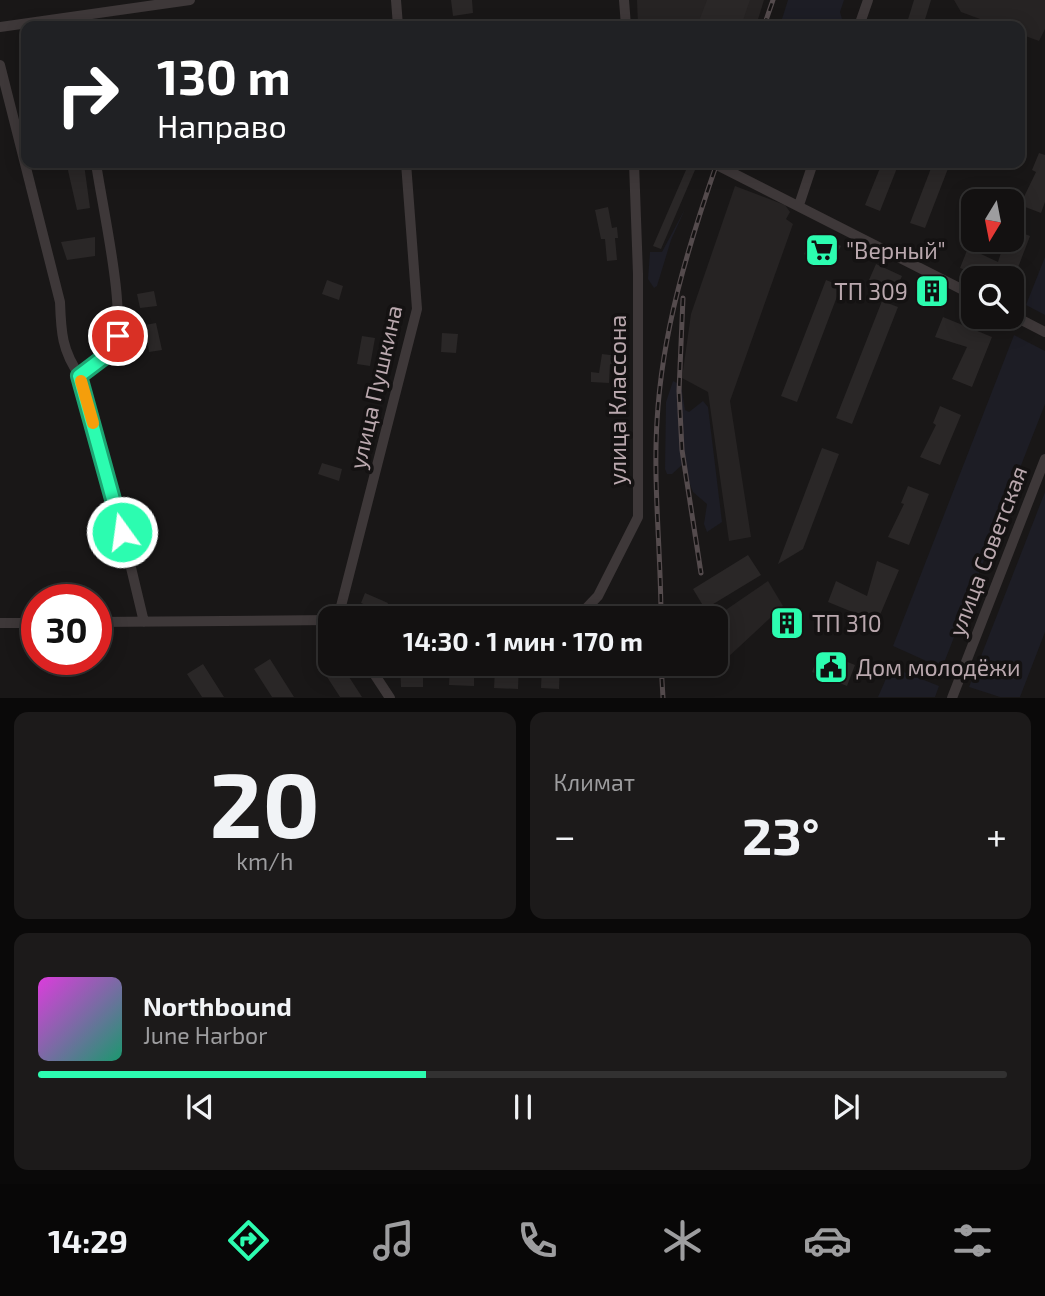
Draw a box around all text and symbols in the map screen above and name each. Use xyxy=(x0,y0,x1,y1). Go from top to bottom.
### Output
text: 130 m xyxy=(157,46,291,105)
icon: right xyxy=(42,49,133,140)
text: Направо xyxy=(157,106,287,144)
north arrow xyxy=(961,189,1024,252)
map controls xyxy=(961,189,1024,329)
supermarket icon: "Верный" xyxy=(803,231,841,269)
place label: "Верный" xyxy=(846,236,946,264)
button: search xyxy=(961,266,1024,329)
building icon: ТП 309 xyxy=(913,272,951,310)
place label: ТП 309 xyxy=(834,277,908,305)
street label: улица Пушкина xyxy=(343,302,408,472)
pin xyxy=(88,306,148,366)
street label: улица Классона xyxy=(603,315,632,485)
icon: arrive xyxy=(99,317,137,355)
street label: улица Советская xyxy=(942,462,1033,640)
position arrow xyxy=(85,495,159,569)
speed limit sign: 30 xyxy=(21,584,112,675)
building icon: ТП 310 xyxy=(768,604,806,642)
place label: ТП 310 xyxy=(812,609,882,637)
text: 14:30 · 1 мин · 170 m xyxy=(403,625,643,656)
public building icon: Дом молодёжи xyxy=(812,648,850,686)
place label: Дом молодёжи xyxy=(856,653,1021,681)
text: 20 xyxy=(210,747,320,856)
text: Климат xyxy=(554,768,635,796)
text: 23° xyxy=(742,803,820,865)
text: − xyxy=(554,812,576,858)
text: + xyxy=(986,812,1007,858)
text: km/h xyxy=(236,847,293,875)
text: Northbound xyxy=(143,990,292,1021)
text: June Harbor xyxy=(143,1021,267,1049)
icon: previous xyxy=(181,1088,219,1126)
icon: pause xyxy=(504,1088,542,1126)
icon: next xyxy=(827,1088,865,1126)
icon: directions xyxy=(224,1216,273,1265)
icon: music xyxy=(369,1216,418,1265)
icon: phone xyxy=(513,1216,562,1265)
icon: climate xyxy=(658,1216,707,1265)
icon: car xyxy=(803,1216,852,1265)
icon: filters xyxy=(948,1216,997,1265)
text: 14:29 xyxy=(48,1221,128,1259)

